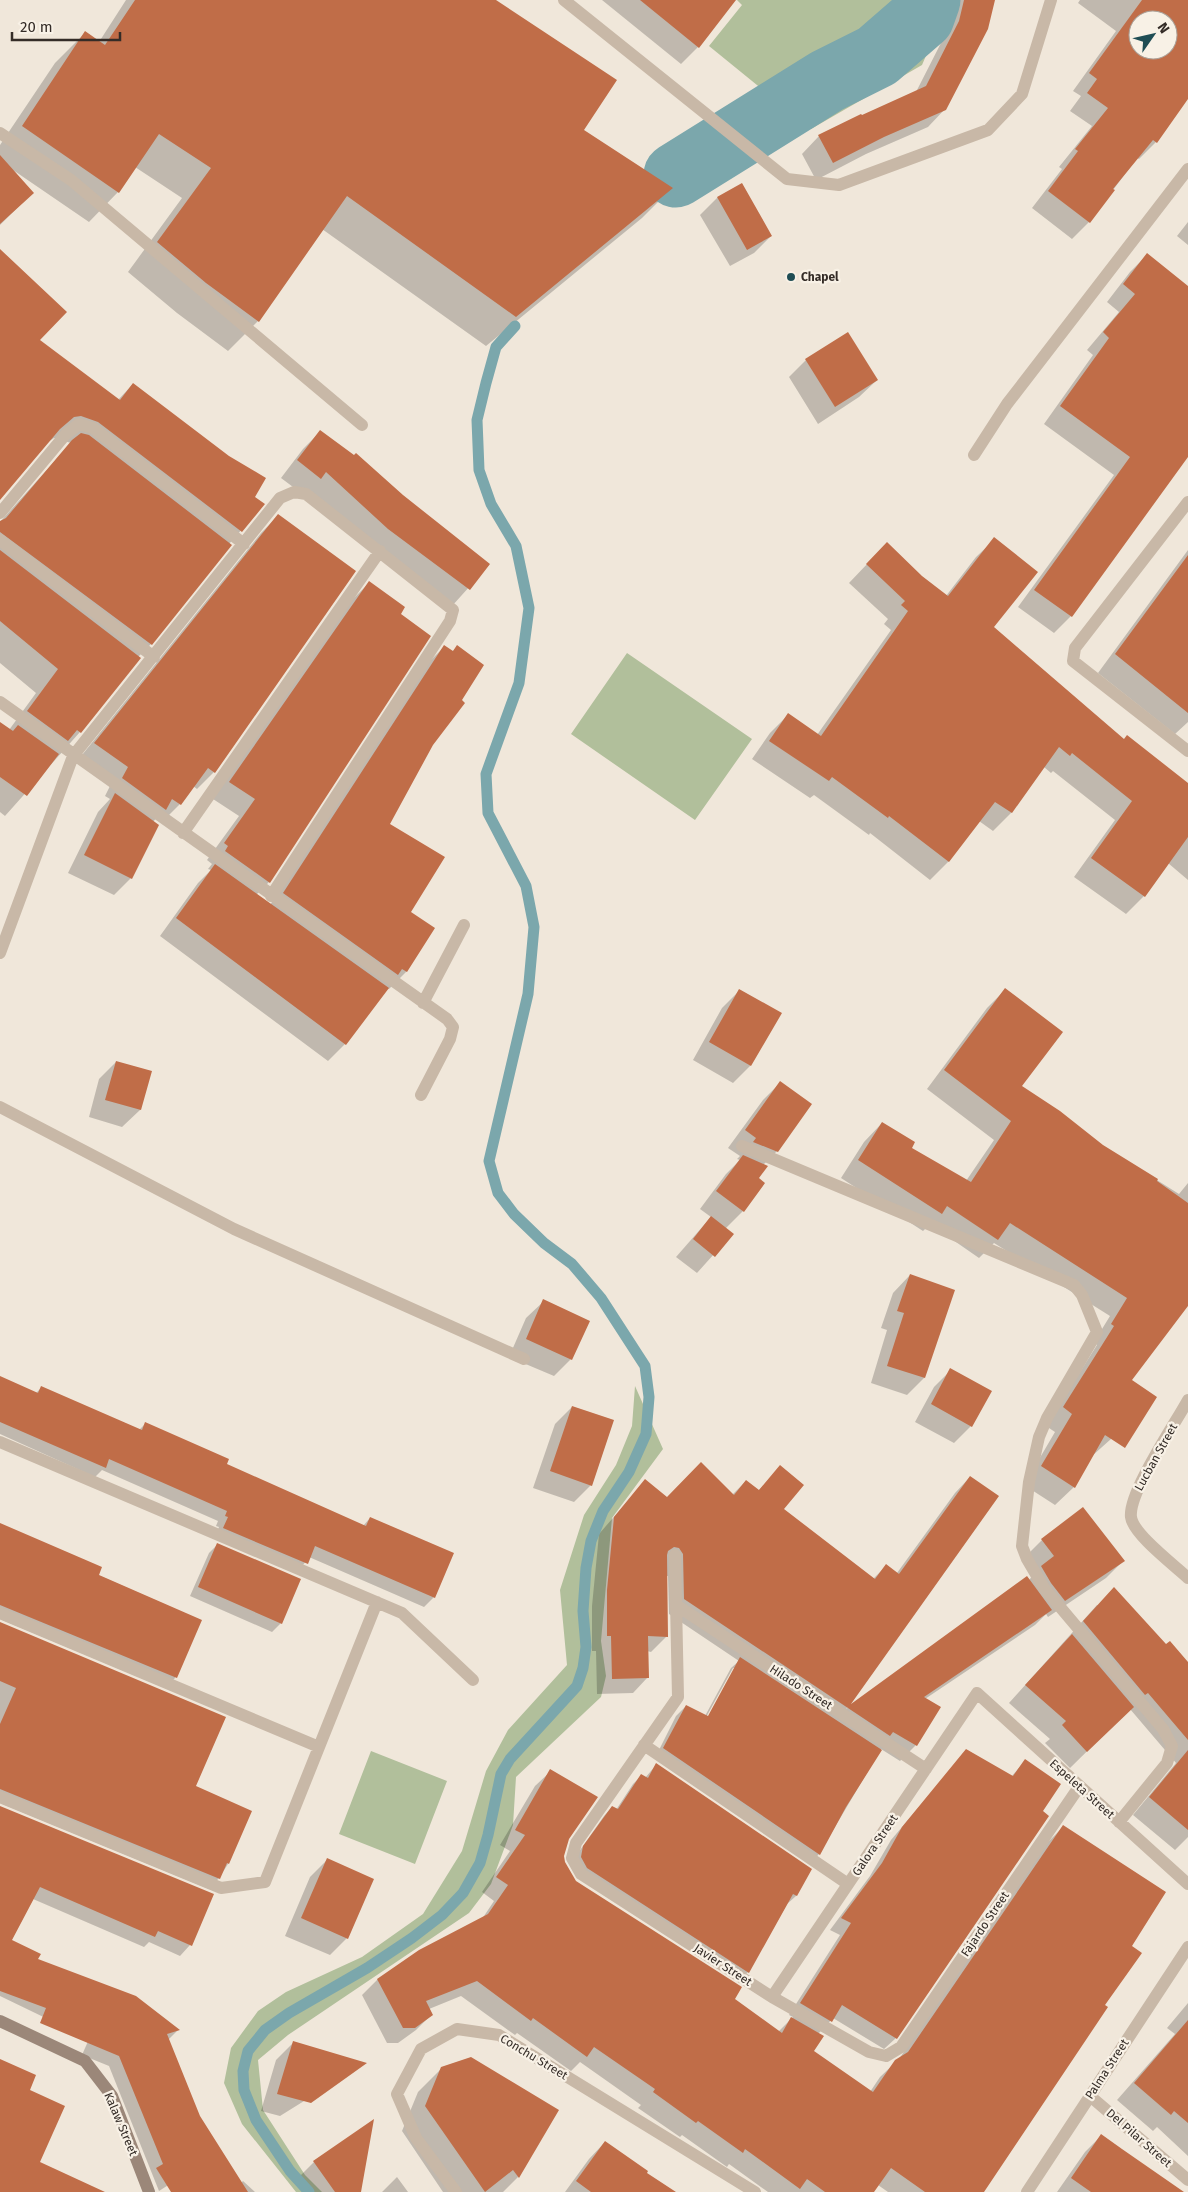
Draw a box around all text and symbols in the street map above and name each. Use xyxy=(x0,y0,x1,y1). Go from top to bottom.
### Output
scale bar xyxy=(12,10,120,42)
north arrow xyxy=(1128,10,1178,60)
text: 20 m xyxy=(20,18,53,36)
text: N xyxy=(1154,19,1173,37)
place label: Chapel xyxy=(801,270,839,284)
marker: Chapel xyxy=(785,271,797,283)
street label: Lucban Street xyxy=(1132,1420,1181,1493)
street label: Hilado Street xyxy=(767,1662,835,1713)
street label: Espeleta Street xyxy=(1047,1756,1118,1822)
street label: Galora Street xyxy=(849,1811,901,1878)
street label: Fajardo Street xyxy=(958,1888,1012,1959)
street label: Javier Street xyxy=(691,1941,755,1989)
street label: Conchu Street xyxy=(498,2031,571,2083)
street label: Palma Street xyxy=(1082,2036,1132,2102)
street label: Kalaw Street xyxy=(101,2090,141,2158)
street label: Del Pilar Street xyxy=(1104,2106,1175,2171)

